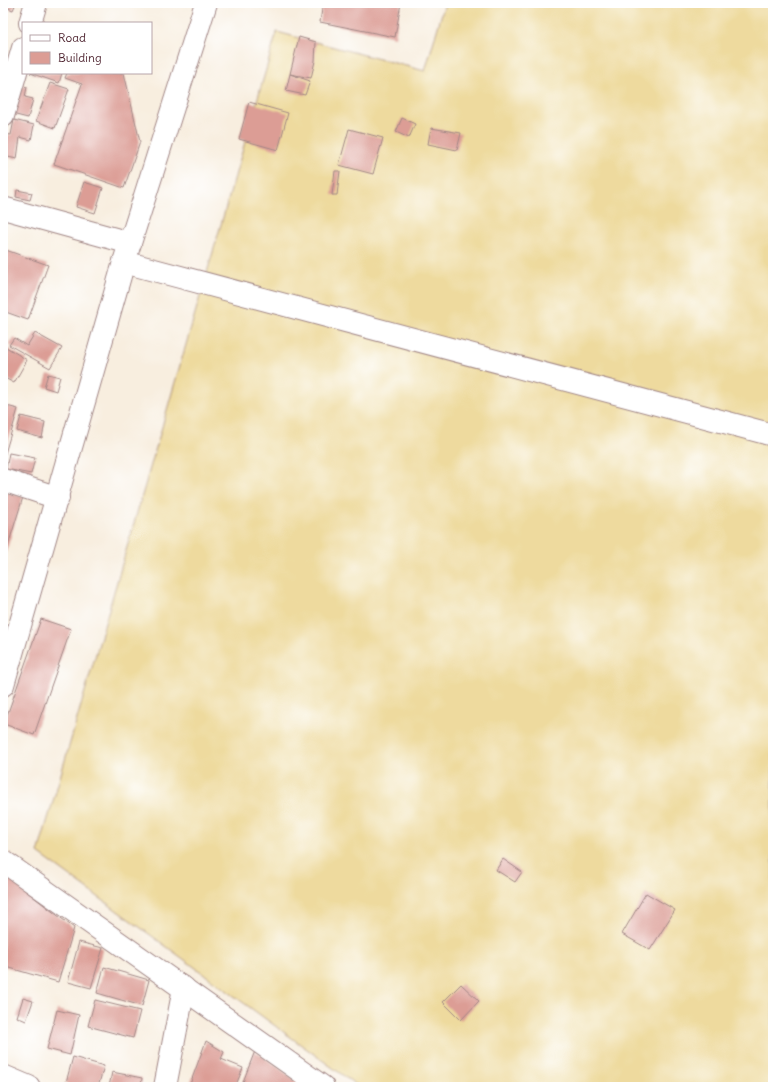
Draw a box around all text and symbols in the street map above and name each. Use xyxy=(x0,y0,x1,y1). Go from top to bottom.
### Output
legend xyxy=(22,22,152,74)
text: Road xyxy=(58,30,86,45)
text: Building xyxy=(58,50,102,65)

